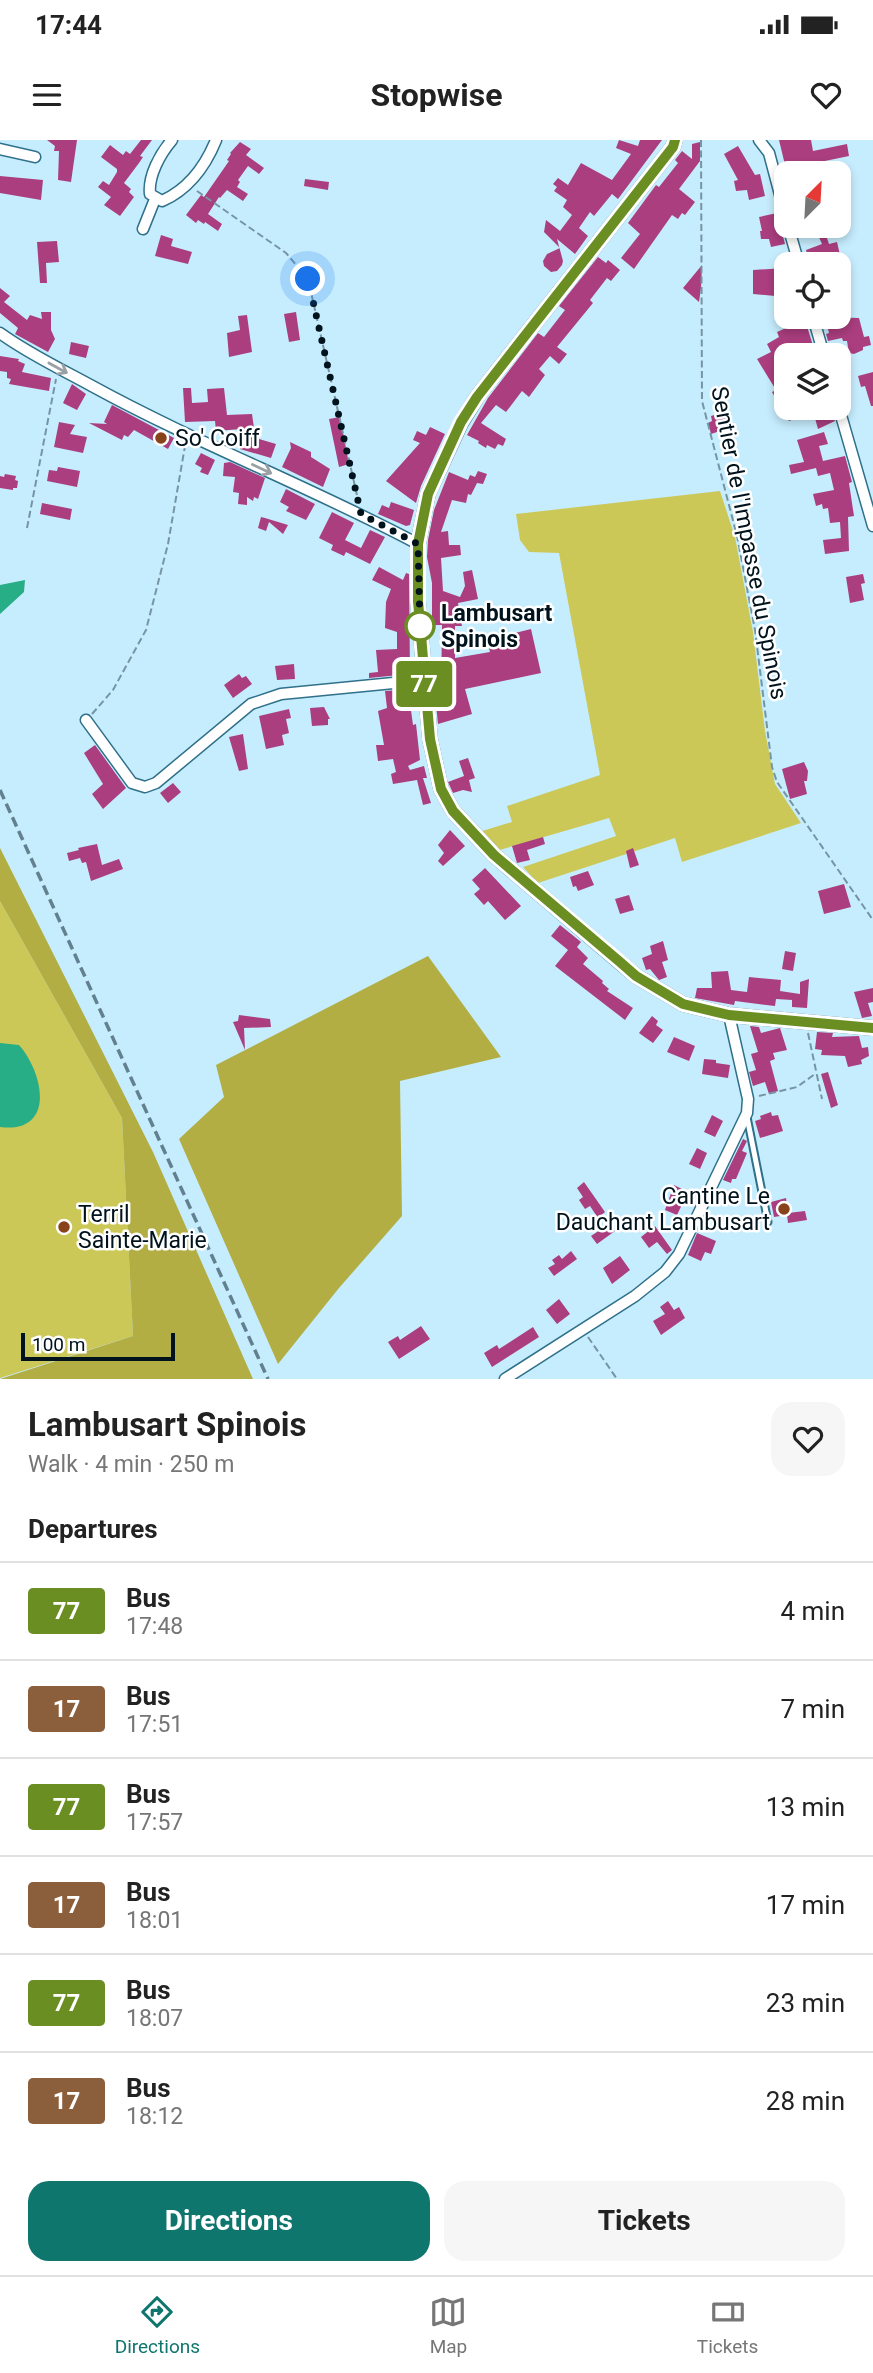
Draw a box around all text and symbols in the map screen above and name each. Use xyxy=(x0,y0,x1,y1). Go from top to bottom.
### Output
text: 17:44 xyxy=(35,10,102,40)
icon: menu xyxy=(28,76,66,114)
text: Stopwise xyxy=(371,76,502,114)
icon: heart xyxy=(807,76,845,114)
north arrow xyxy=(774,161,850,238)
map controls xyxy=(774,161,851,420)
button: locate xyxy=(774,252,851,329)
your location xyxy=(290,261,325,296)
button: layers xyxy=(774,343,851,420)
one-way arrow xyxy=(48,361,68,375)
street label: Sentier de l'Impasse du Spinois xyxy=(705,384,793,702)
place label: So' Coiff xyxy=(175,425,261,452)
marker: So' Coiff xyxy=(153,430,169,446)
one-way arrow xyxy=(251,463,272,476)
place label: Lambusart Spinois xyxy=(441,600,553,653)
marker: Lambusart Spinois xyxy=(405,611,435,641)
line badge: 77 xyxy=(392,661,456,707)
text: 77 xyxy=(410,670,438,698)
place label: Cantine Le Dauchant Lambusart xyxy=(556,1183,770,1236)
place label: Terril Sainte-Marie xyxy=(78,1201,207,1254)
marker: Cantine Le Dauchant Lambusart xyxy=(776,1201,792,1217)
marker: Terril Sainte-Marie xyxy=(56,1219,72,1235)
scale bar xyxy=(21,1330,175,1362)
text: 100 m xyxy=(32,1333,85,1356)
button: heart xyxy=(771,1402,845,1476)
text: Lambusart Spinois xyxy=(28,1405,306,1444)
text: Walk · 4 min · 250 m xyxy=(28,1451,234,1478)
text: Departures xyxy=(28,1514,158,1544)
text: Bus xyxy=(126,1583,171,1613)
text: 4 min xyxy=(780,1596,845,1626)
text: 77 xyxy=(53,1597,80,1625)
text: 17:48 xyxy=(126,1613,183,1640)
text: Bus xyxy=(126,1681,171,1711)
text: 7 min xyxy=(780,1694,845,1724)
text: 17 xyxy=(53,1695,80,1723)
text: 17:51 xyxy=(126,1711,183,1738)
text: Bus xyxy=(126,1779,171,1809)
text: 13 min xyxy=(766,1792,845,1822)
text: 77 xyxy=(53,1793,80,1821)
text: 17:57 xyxy=(126,1809,183,1836)
text: Bus xyxy=(126,1877,171,1907)
text: 17 min xyxy=(766,1890,845,1920)
text: 17 xyxy=(53,1891,80,1919)
text: 18:01 xyxy=(126,1907,183,1934)
text: Bus xyxy=(126,1975,171,2005)
text: 23 min xyxy=(766,1988,845,2018)
text: 77 xyxy=(53,1989,80,2017)
text: 18:07 xyxy=(126,2005,183,2032)
text: Bus xyxy=(126,2073,171,2103)
text: 28 min xyxy=(766,2086,845,2116)
text: 17 xyxy=(53,2087,80,2115)
text: 18:12 xyxy=(126,2103,183,2130)
button: Directions xyxy=(28,2181,430,2261)
button: Tickets xyxy=(444,2181,845,2261)
tab: Directions xyxy=(115,2293,200,2358)
tab: Map xyxy=(429,2293,467,2358)
tab: Tickets xyxy=(697,2293,758,2358)

